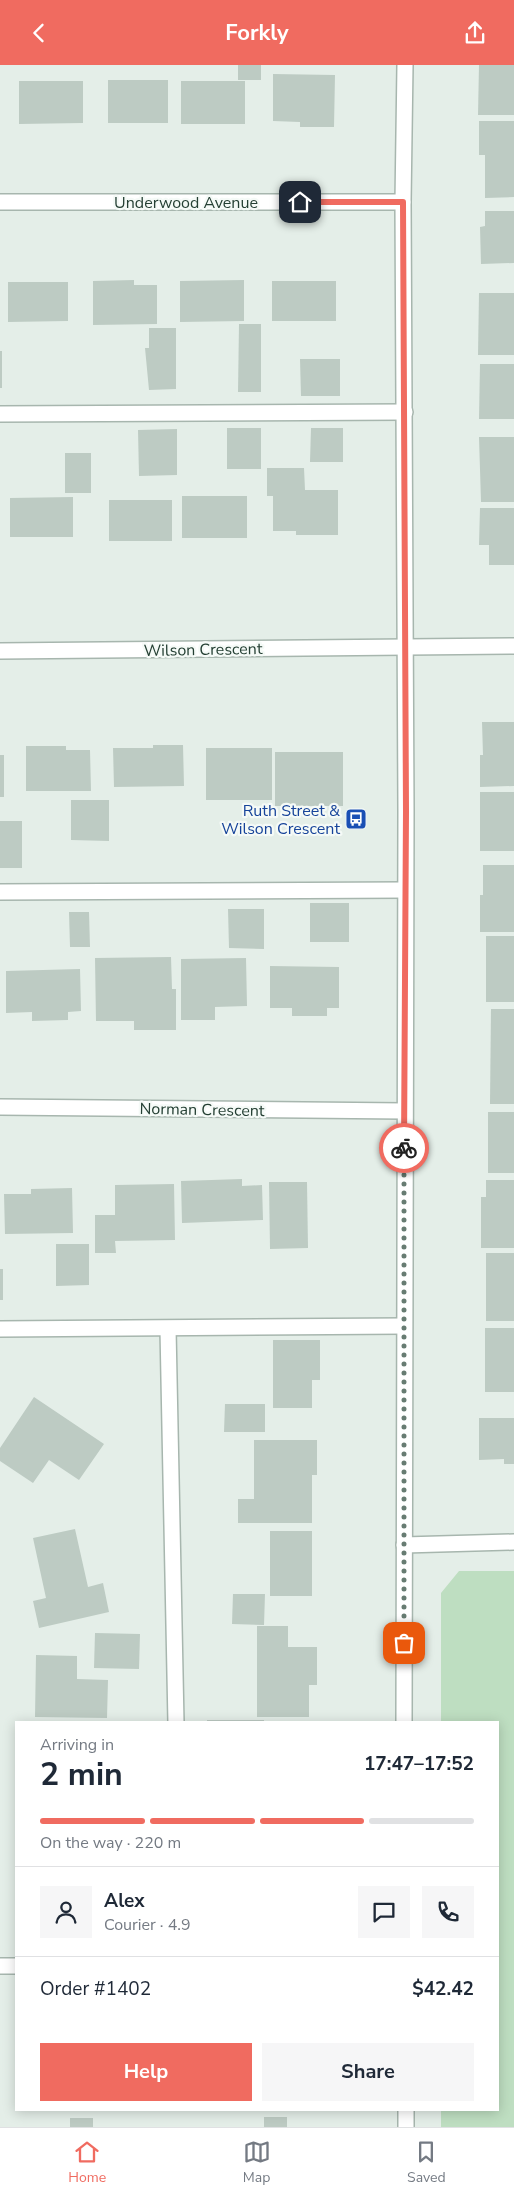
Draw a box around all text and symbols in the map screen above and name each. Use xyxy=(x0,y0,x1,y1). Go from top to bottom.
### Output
text: Forkly xyxy=(225,18,289,48)
icon: back xyxy=(25,19,53,47)
icon: share xyxy=(461,19,489,47)
pin xyxy=(279,181,321,223)
icon: home xyxy=(286,188,314,216)
street label: Underwood Avenue xyxy=(114,192,258,214)
street label: Wilson Crescent xyxy=(143,638,263,662)
place label: Ruth Street & Wilson Crescent xyxy=(221,800,340,840)
bus stop icon: Ruth Street & Wilson Crescent xyxy=(344,807,368,831)
street label: Norman Crescent xyxy=(139,1098,265,1122)
courier xyxy=(379,1123,429,1173)
icon: bike xyxy=(390,1134,418,1162)
pin xyxy=(383,1622,425,1664)
icon: bag xyxy=(390,1629,418,1657)
text: Arriving in xyxy=(40,1734,114,1756)
text: 17:47–17:52 xyxy=(364,1751,474,1777)
text: 2 min xyxy=(40,1753,123,1796)
text: On the way · 220 m xyxy=(40,1832,181,1854)
button: person xyxy=(40,1886,92,1938)
button: chat xyxy=(358,1886,410,1938)
button: phone xyxy=(422,1886,474,1938)
text: Alex xyxy=(104,1888,145,1914)
text: Courier · 4.9 xyxy=(104,1914,190,1936)
text: Order #1402 xyxy=(40,1976,151,2002)
text: $42.42 xyxy=(412,1976,474,2002)
button: Help xyxy=(40,2043,252,2101)
button: Share xyxy=(262,2043,474,2101)
tab: Home xyxy=(68,2138,106,2187)
tab: Map xyxy=(243,2138,271,2187)
tab: Saved xyxy=(407,2138,446,2187)

